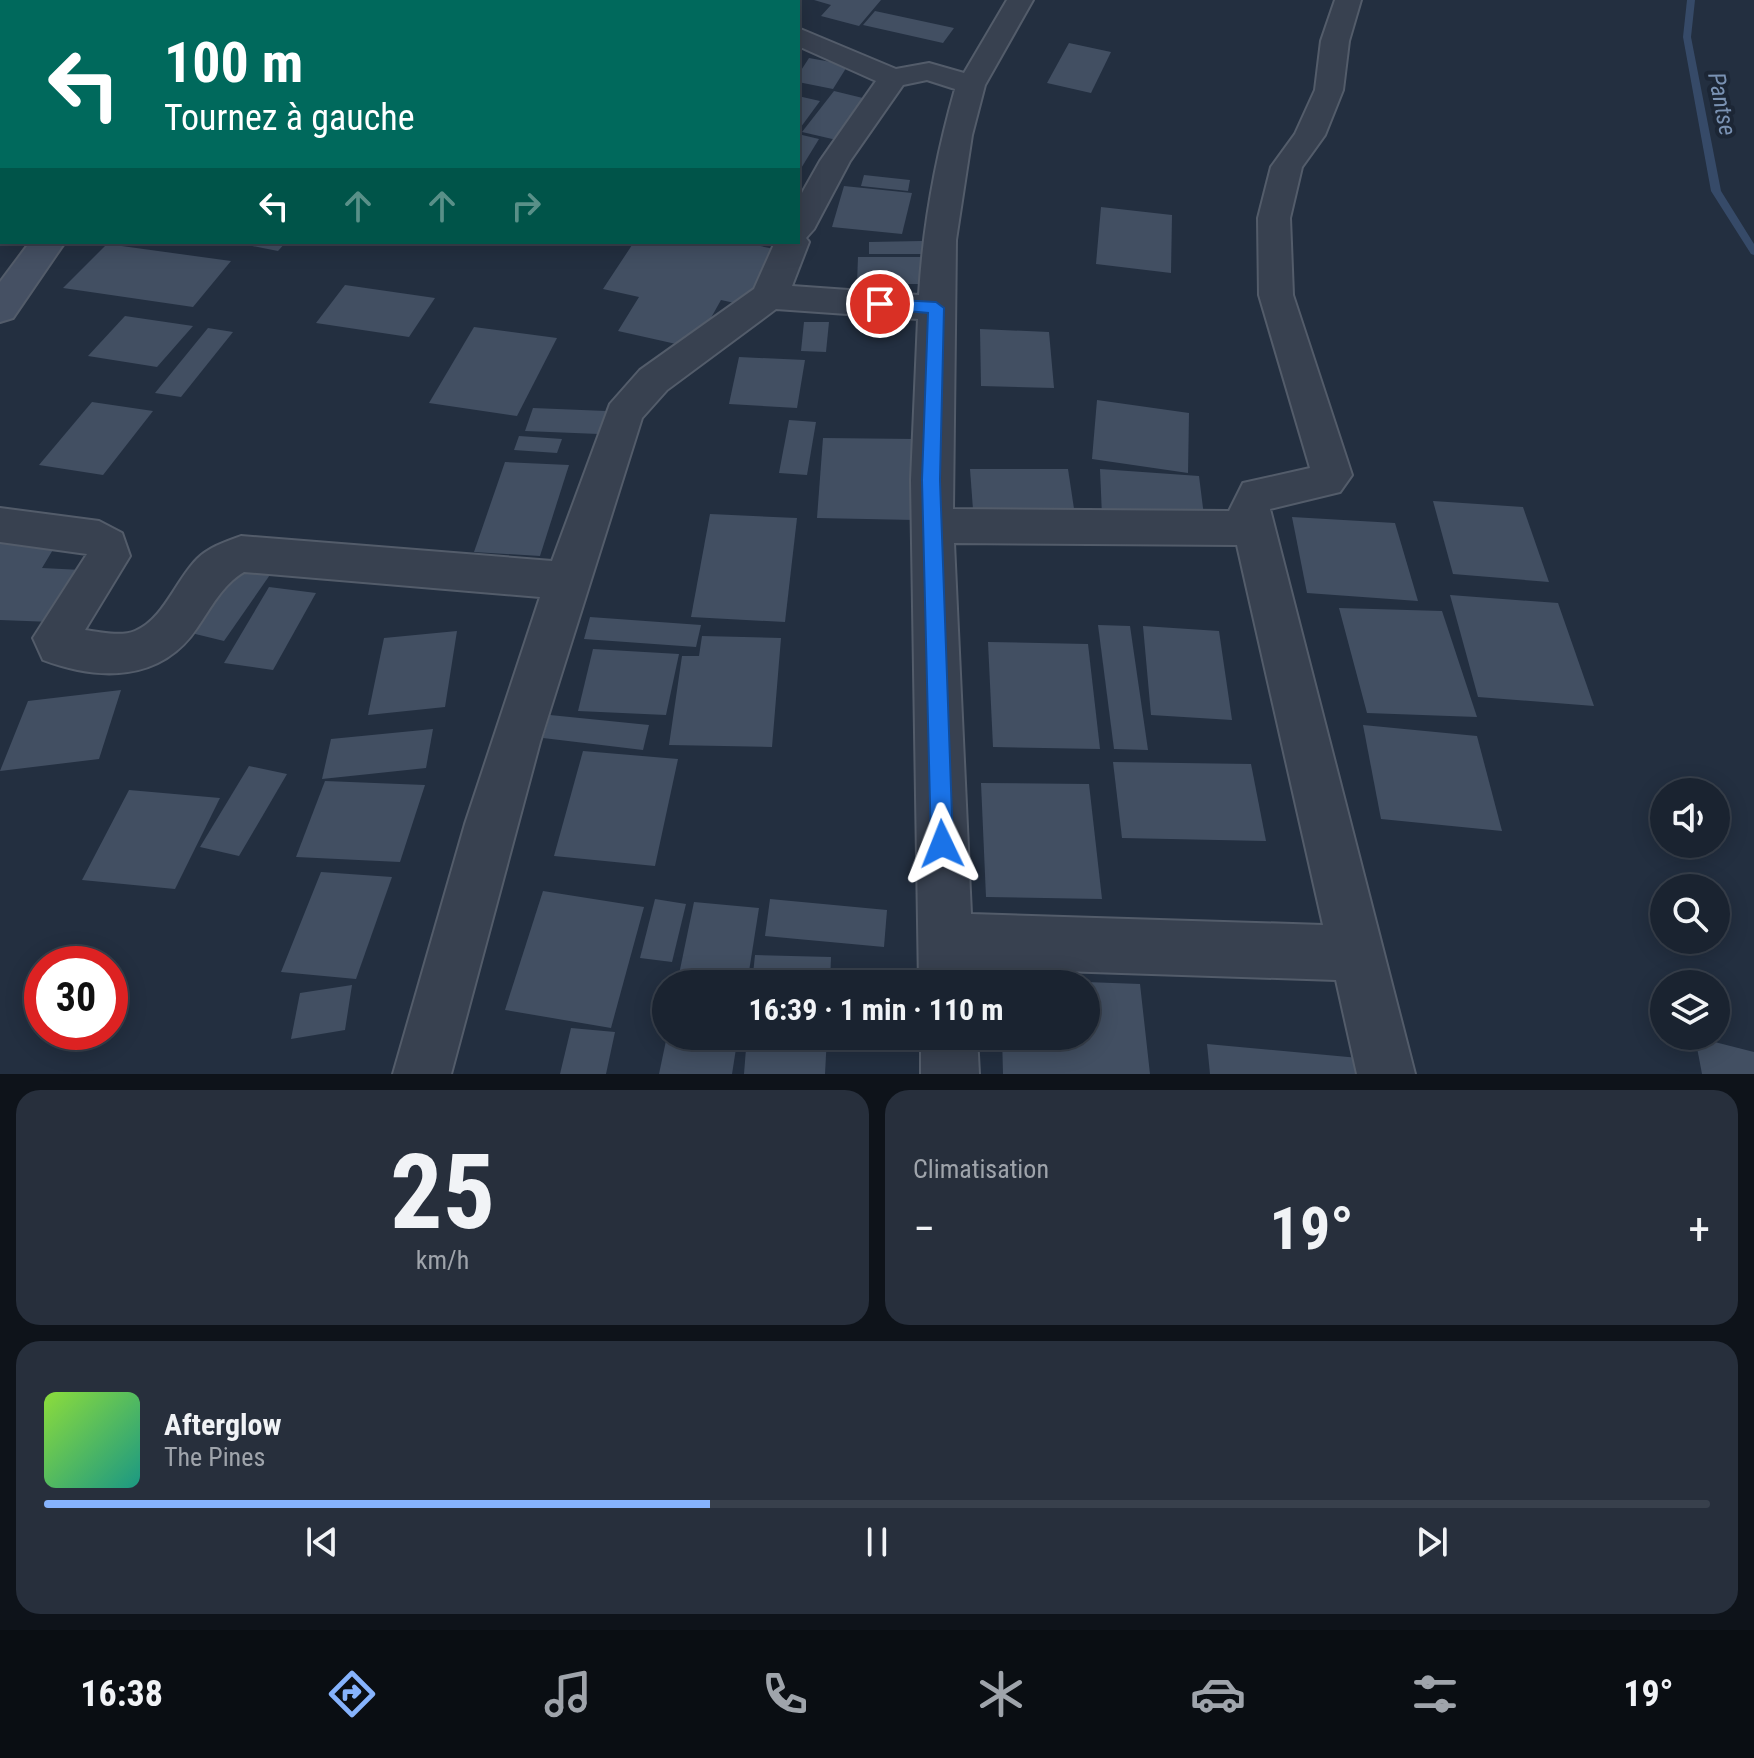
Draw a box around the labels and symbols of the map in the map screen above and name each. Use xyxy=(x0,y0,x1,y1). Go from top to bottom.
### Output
water label: Pantse xyxy=(1702,70,1742,138)
pin xyxy=(846,270,914,338)
position arrow xyxy=(900,802,984,886)
speed limit sign: 30 xyxy=(24,946,128,1050)

